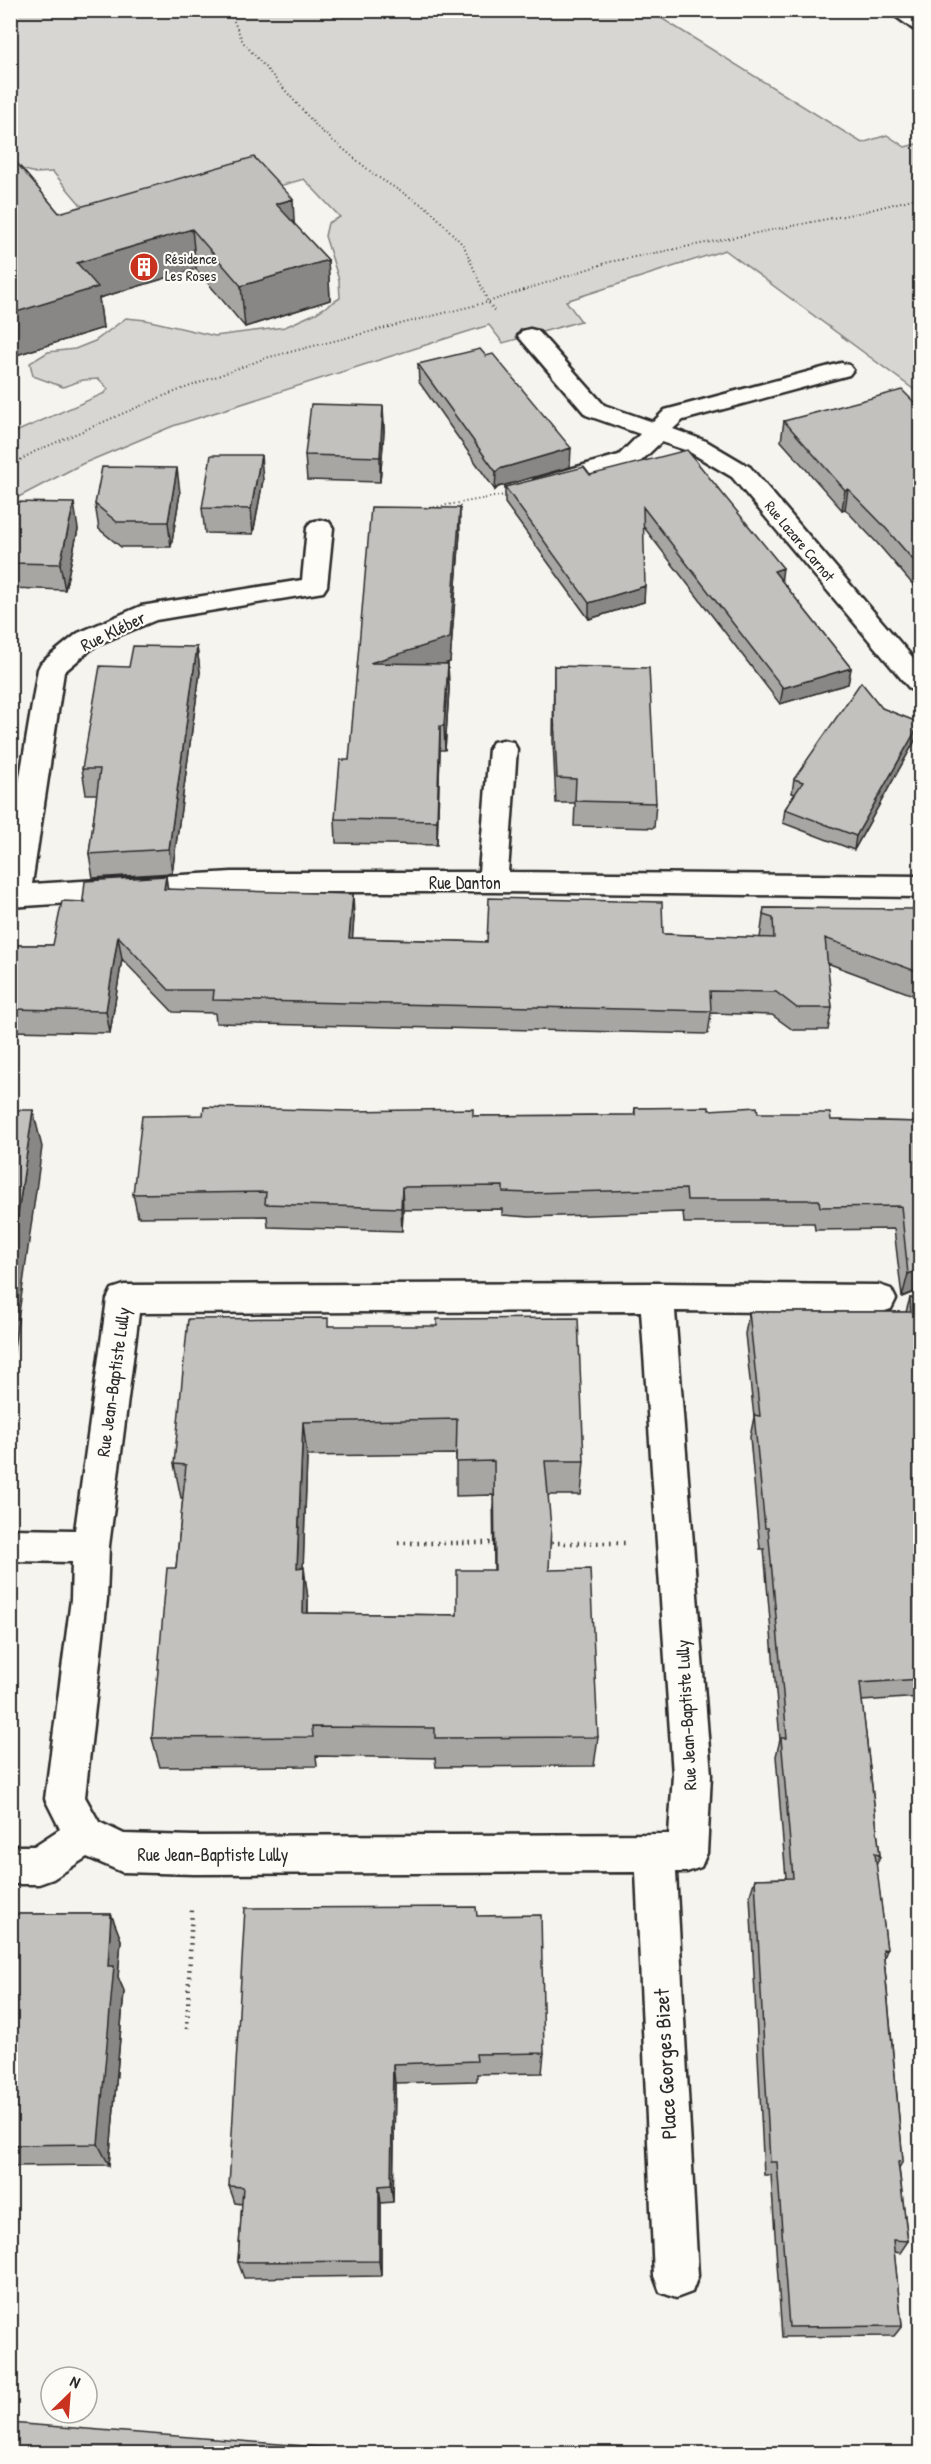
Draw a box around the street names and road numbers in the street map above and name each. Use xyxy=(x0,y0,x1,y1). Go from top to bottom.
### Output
street label: Rue Lazare Carnot xyxy=(760,496,840,586)
street label: Rue Kléber xyxy=(76,604,150,657)
street label: Rue Danton xyxy=(429,870,501,895)
street label: Rue Jean-Baptiste Lully xyxy=(90,1305,136,1458)
street label: Rue Jean-Baptiste Lully xyxy=(670,1639,702,1791)
street label: Rue Jean-Baptiste Lully xyxy=(138,1842,289,1867)
street label: Place Georges Bizet xyxy=(647,1987,683,2140)

